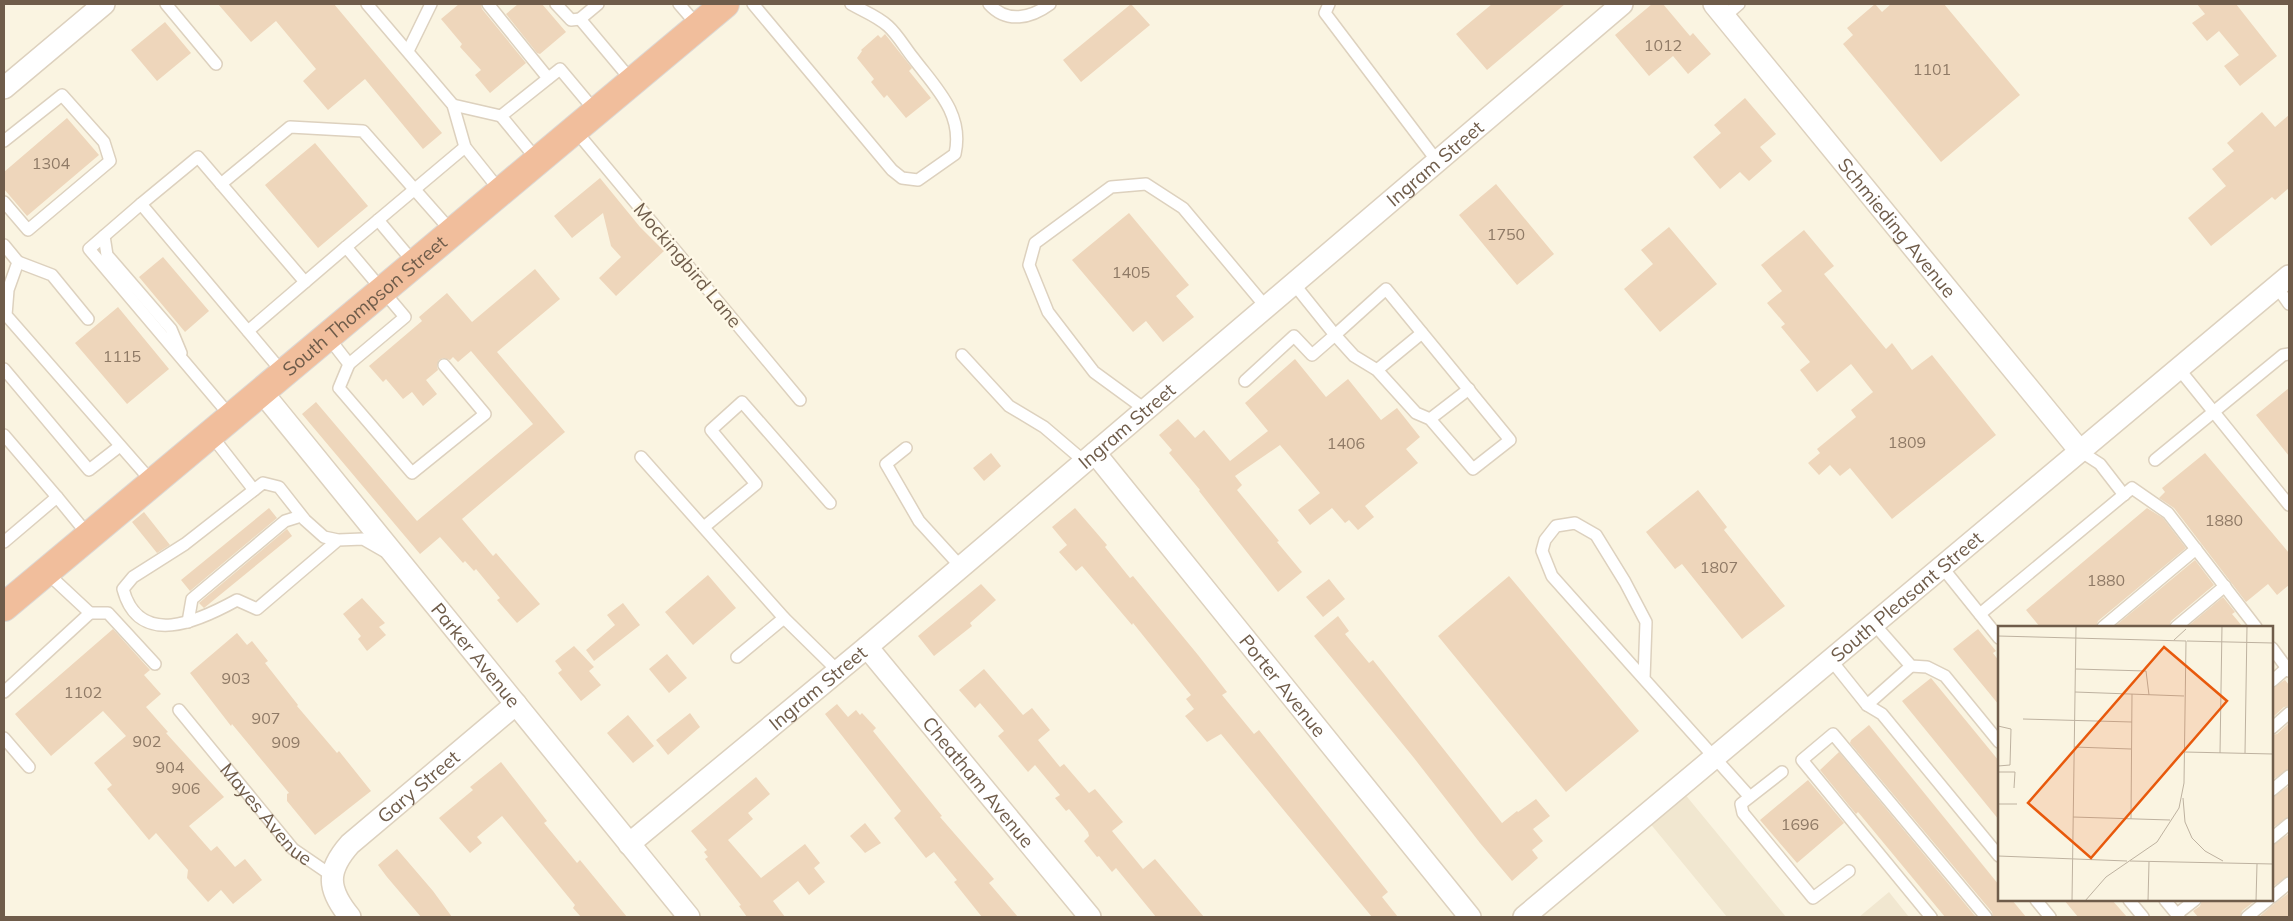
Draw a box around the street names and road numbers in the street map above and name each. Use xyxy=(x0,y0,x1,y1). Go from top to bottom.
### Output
street label: Ingram Street xyxy=(1382,115,1489,211)
street label: Schmieding Avenue xyxy=(1833,153,1961,302)
street label: Mockingbird Lane xyxy=(629,198,747,332)
street label: South Thompson Street xyxy=(277,230,452,381)
street label: Ingram Street xyxy=(1073,378,1180,474)
street label: South Pleasant Street xyxy=(1825,526,1988,667)
street label: Parker Avenue xyxy=(426,598,526,712)
street label: Porter Avenue xyxy=(1234,629,1332,742)
street label: Ingram Street xyxy=(764,640,872,735)
street label: Cheatham Avenue xyxy=(917,711,1040,852)
street label: Gary Street xyxy=(372,745,465,828)
street label: Mayes Avenue xyxy=(215,758,317,870)

